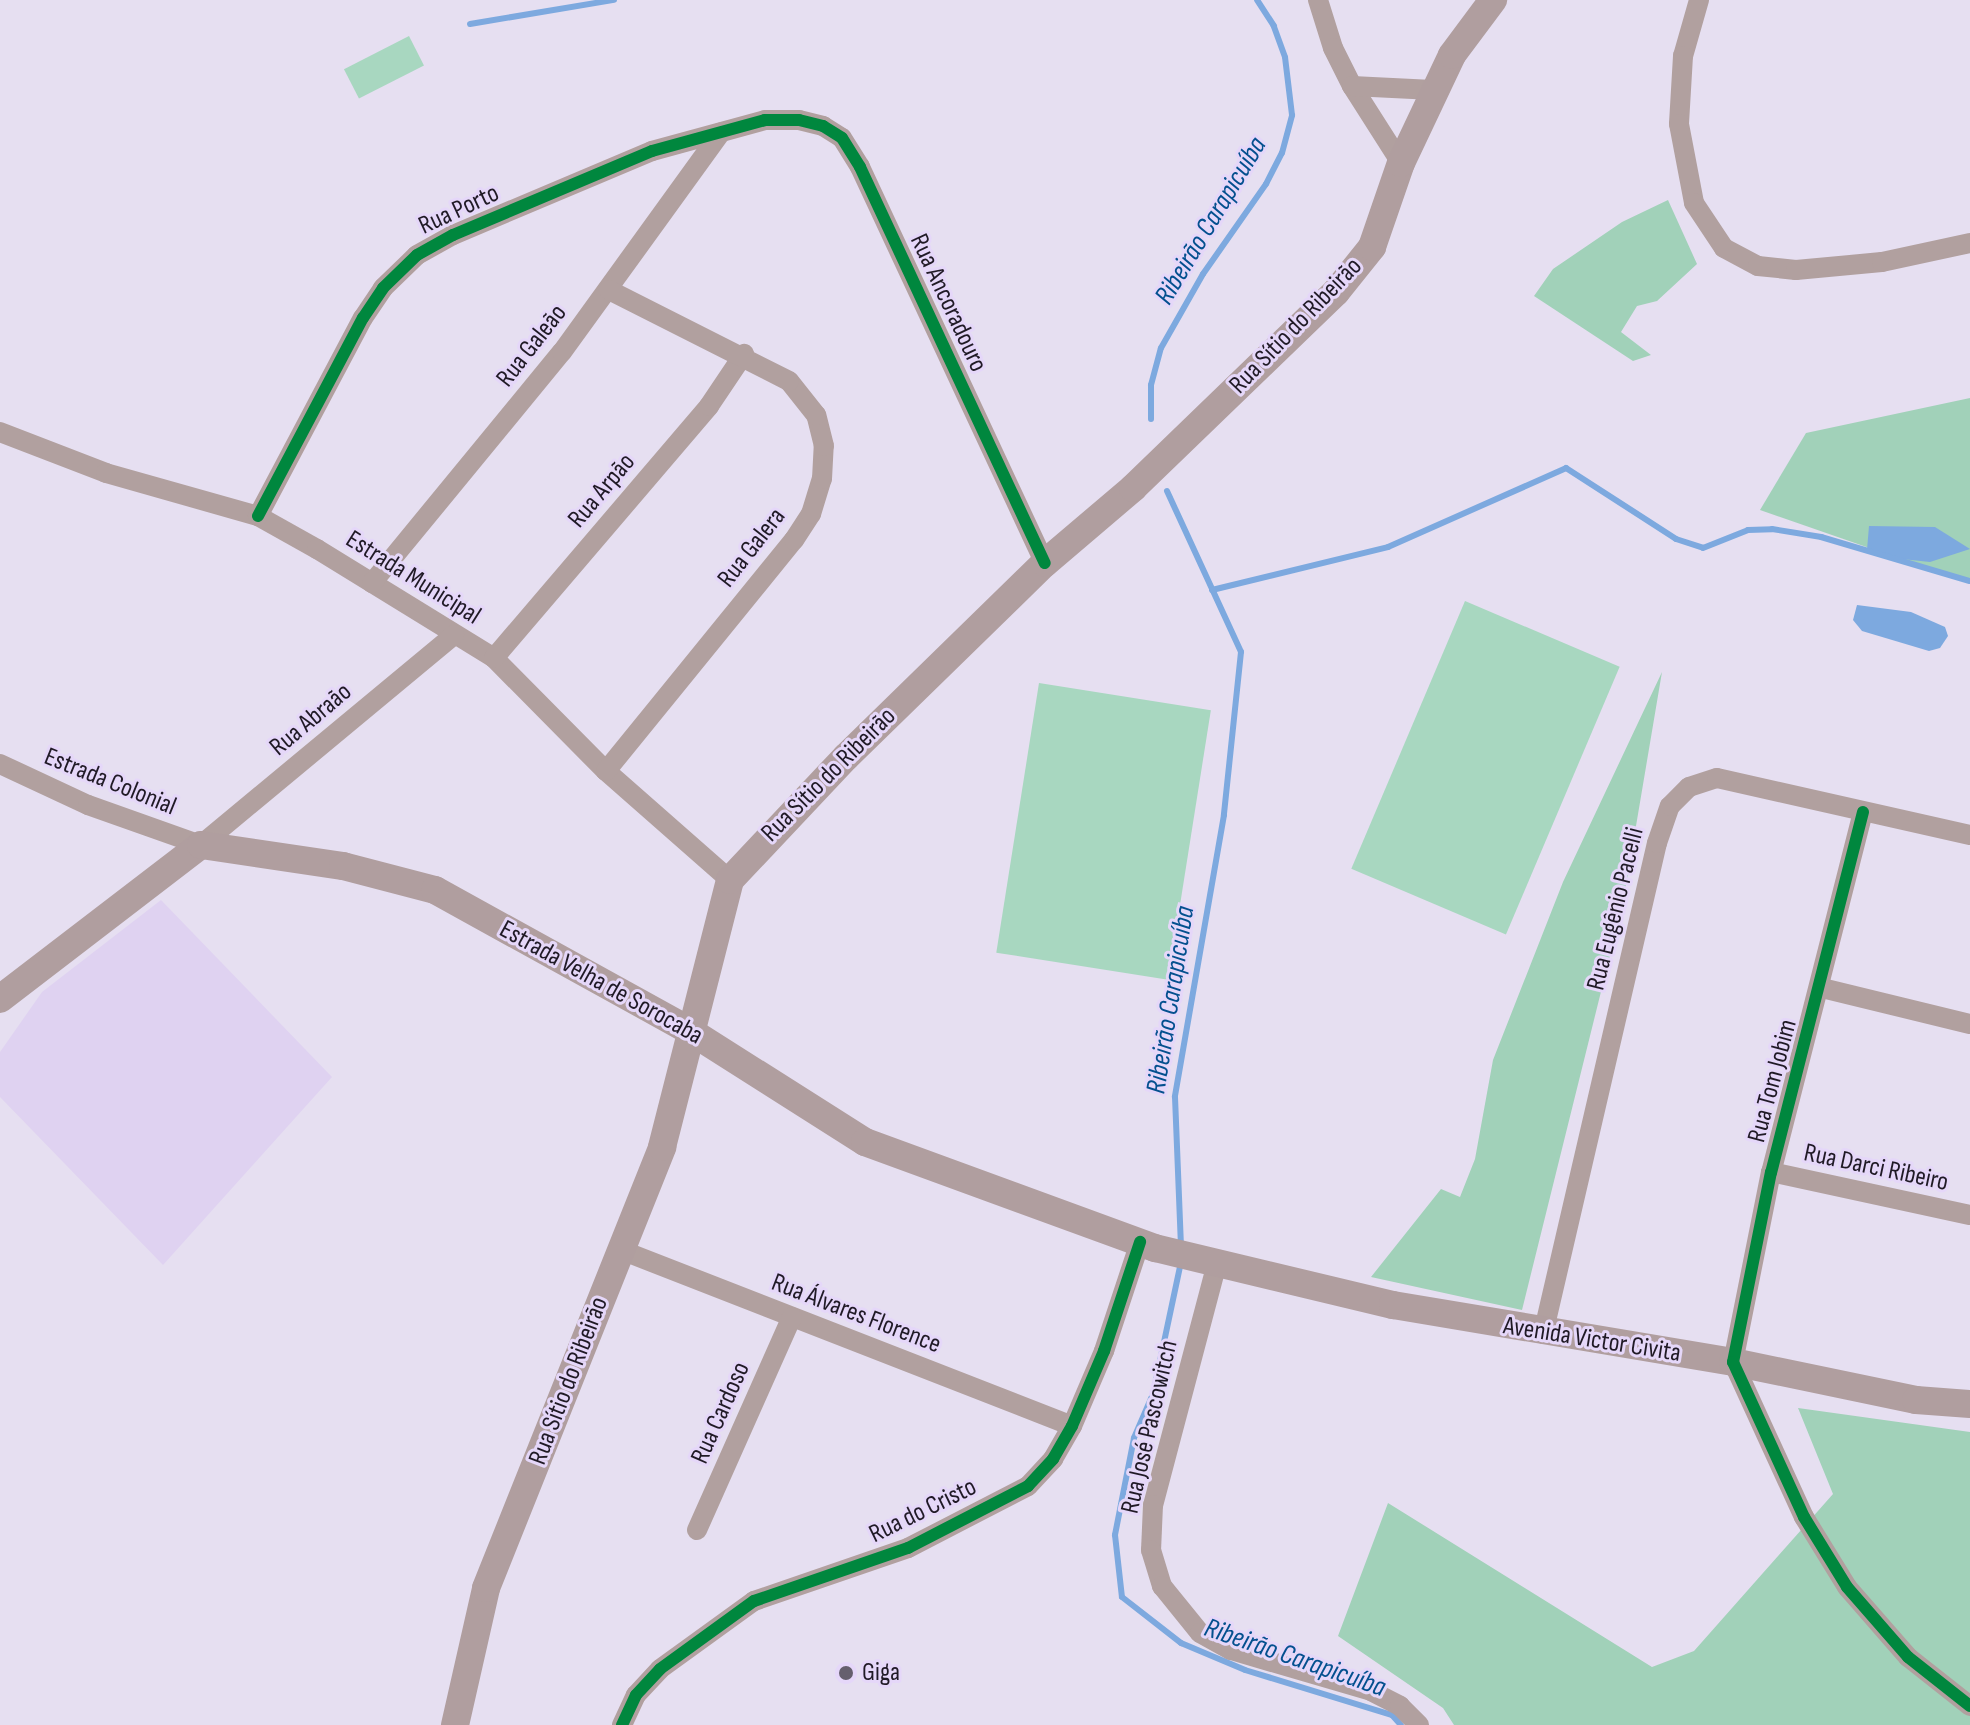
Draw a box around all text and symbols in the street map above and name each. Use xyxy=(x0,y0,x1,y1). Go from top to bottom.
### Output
water label: Ribeirão Carapicuíba xyxy=(1148,131,1274,311)
street label: Rua Porto xyxy=(414,178,504,242)
street label: Rua Ancoradouro xyxy=(903,229,993,377)
street label: Rua Sítio do Ribeirão xyxy=(1223,251,1369,401)
street label: Rua Galeão xyxy=(490,299,574,393)
street label: Rua Arpão xyxy=(562,447,642,535)
street label: Rua Galera xyxy=(711,502,793,594)
street label: Estrada Municipal xyxy=(340,524,486,632)
street label: Rua Abraão xyxy=(264,677,358,763)
street label: Rua Sítio do Ribeirão xyxy=(755,701,903,849)
street label: Estrada Colonial xyxy=(39,741,181,823)
street label: Rua Eugênio Pacelli xyxy=(1581,824,1651,994)
water label: Ribeirão Carapicuíba xyxy=(1140,904,1202,1096)
street label: Estrada Velha de Sorocaba xyxy=(494,914,708,1052)
street label: Rua Tom Jobim xyxy=(1742,1016,1804,1146)
street label: Rua Darci Ribeiro xyxy=(1801,1137,1951,1199)
street label: Rua Álvares Florence xyxy=(767,1267,945,1361)
street label: Rua Sítio do Ribeirão xyxy=(523,1293,615,1469)
street label: Avenida Victor Civita xyxy=(1501,1311,1683,1369)
street label: Rua José Pascowitch xyxy=(1115,1337,1185,1517)
street label: Rua Cardoso xyxy=(685,1357,757,1469)
street label: Rua do Cristo xyxy=(864,1472,982,1550)
water label: Ribeirão Carapicuíba xyxy=(1200,1611,1390,1705)
place label: Giga xyxy=(862,1657,900,1689)
marker: Giga xyxy=(837,1664,855,1682)

